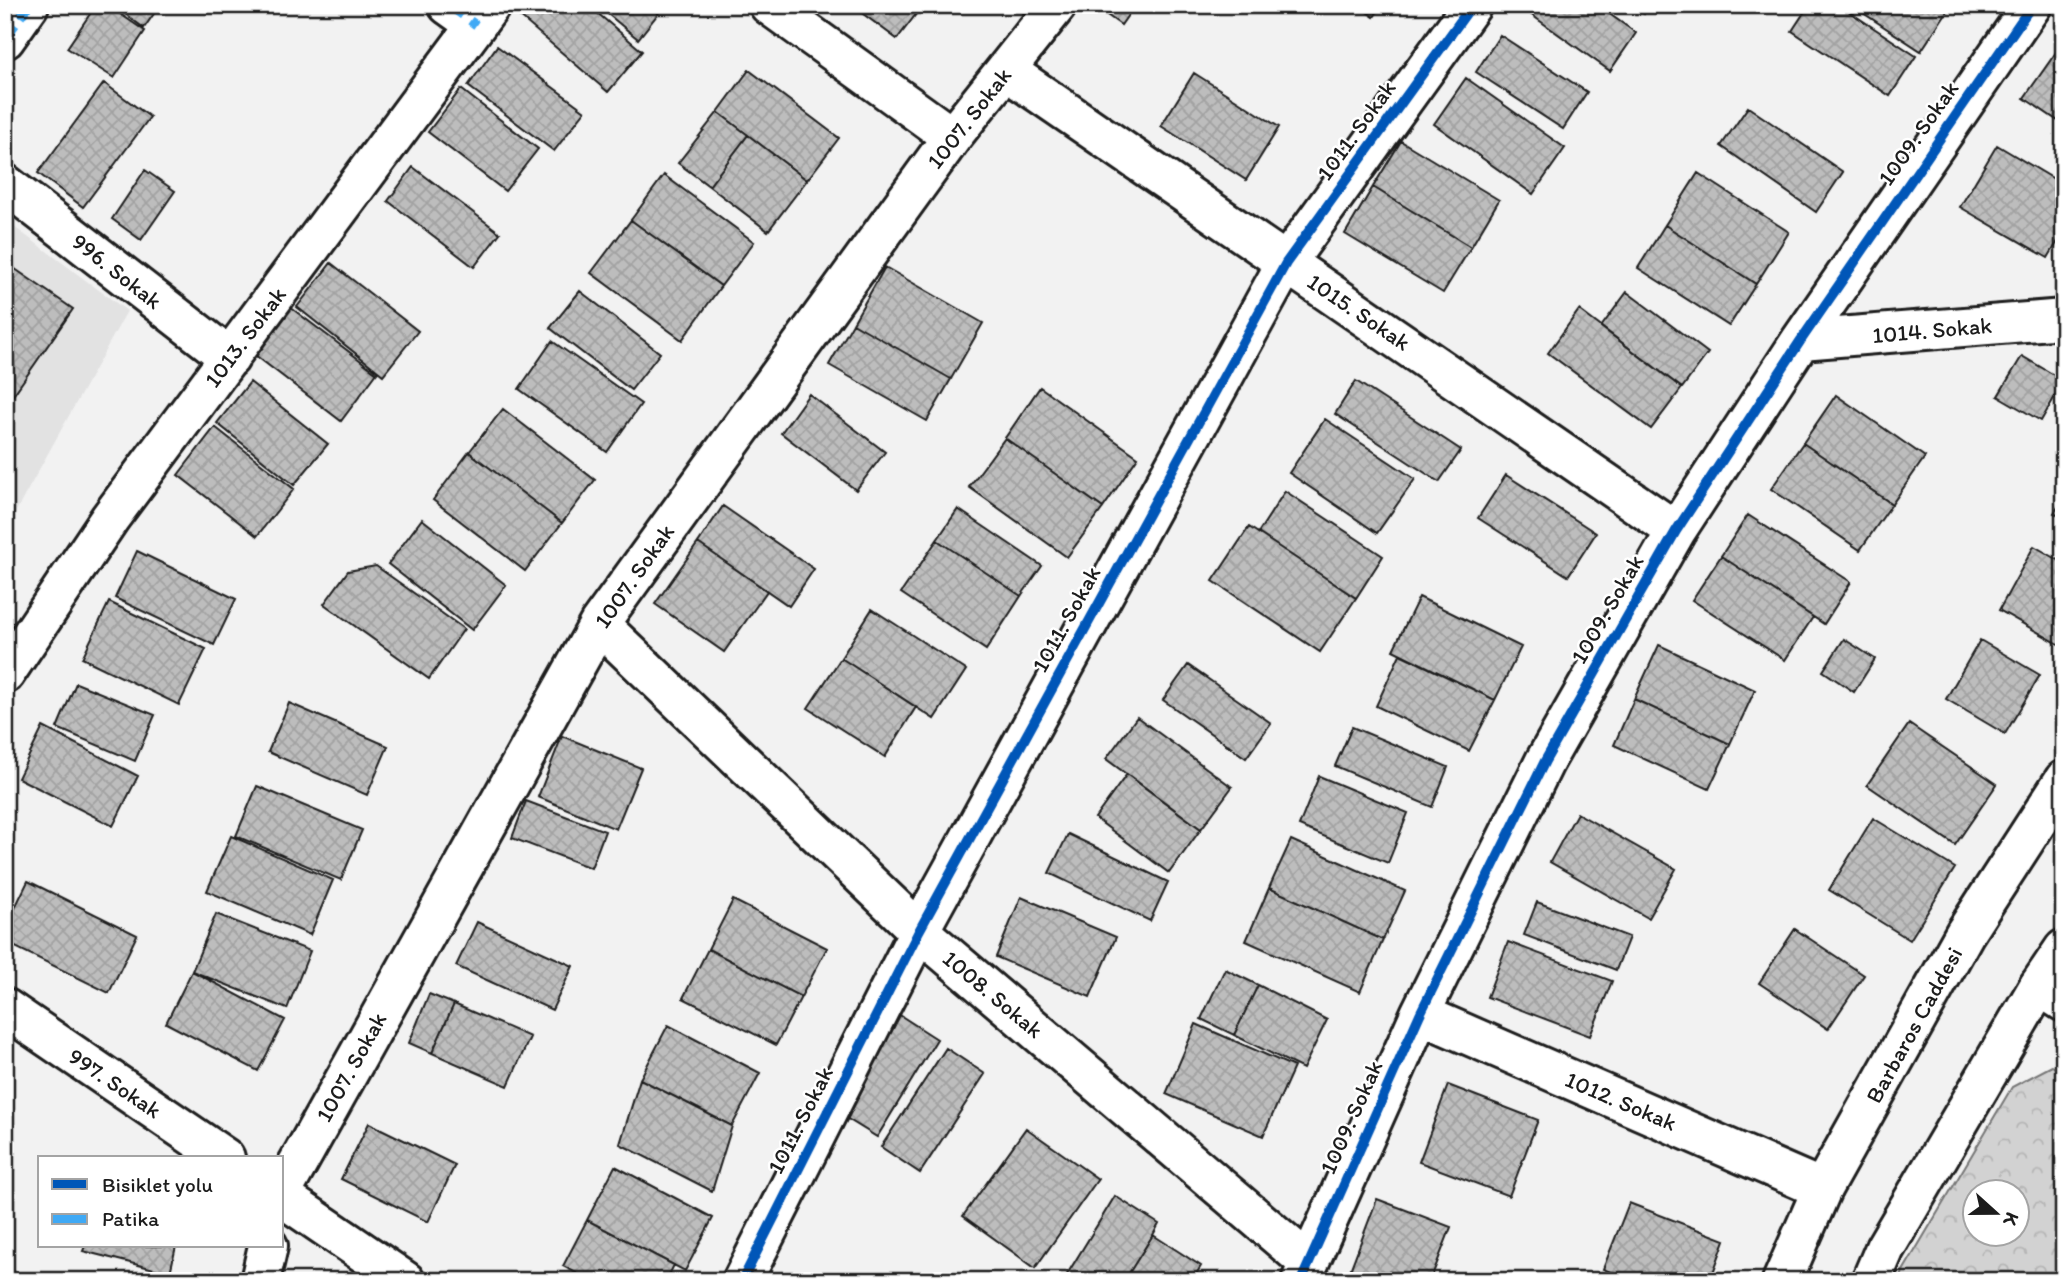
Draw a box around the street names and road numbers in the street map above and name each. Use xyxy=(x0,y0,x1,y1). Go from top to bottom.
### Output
street label: 1007. Sokak xyxy=(921,62,1017,174)
street label: 1011. Sokak xyxy=(1310,74,1402,185)
street label: 1009. Sokak xyxy=(1872,75,1964,191)
street label: 996. Sokak xyxy=(66,227,168,315)
street label: 1015. Sokak xyxy=(1302,267,1416,357)
street label: 1013. Sokak xyxy=(198,281,292,393)
street label: 1014. Sokak xyxy=(1871,311,1993,349)
street label: 1007. Sokak xyxy=(588,518,680,634)
street label: 1009. Sokak xyxy=(1564,549,1650,669)
street label: 1011. Sokak xyxy=(1025,561,1107,677)
street label: Barbaros Caddesi xyxy=(1860,942,1968,1108)
street label: 1008. Sokak xyxy=(937,944,1049,1044)
street label: 1007. Sokak xyxy=(309,1007,393,1127)
street label: 997. Sokak xyxy=(63,1042,167,1124)
street label: 1009. Sokak xyxy=(1313,1056,1389,1178)
street label: 1011. Sokak xyxy=(761,1061,839,1178)
street label: 1012. Sokak xyxy=(1561,1065,1681,1137)

